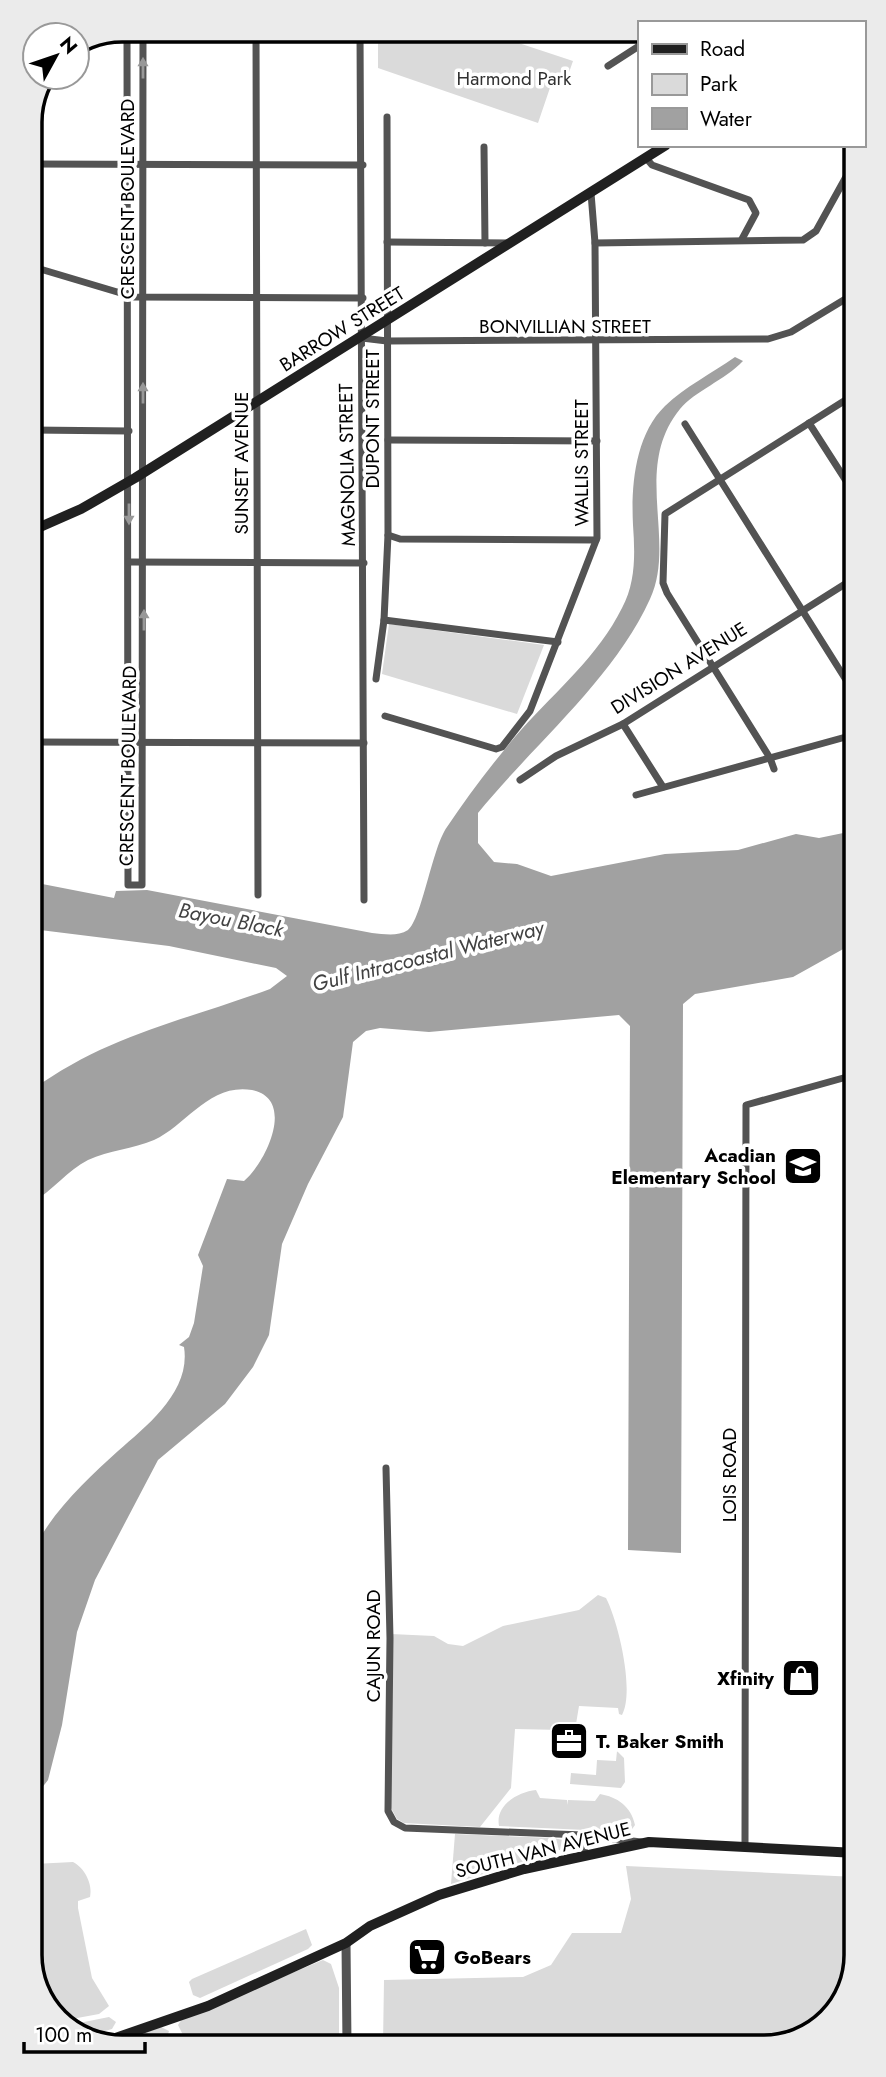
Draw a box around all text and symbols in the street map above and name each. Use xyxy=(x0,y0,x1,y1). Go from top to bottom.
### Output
north arrow xyxy=(21,21,91,91)
legend xyxy=(638,21,865,147)
text: N xyxy=(53,31,84,60)
text: Road xyxy=(700,34,745,64)
one-way arrow xyxy=(137,56,149,78)
park label: Harmond Park xyxy=(457,65,572,92)
text: Park xyxy=(700,69,738,99)
street label: CRESCENT BOULEVARD xyxy=(114,99,141,299)
text: Water xyxy=(700,104,753,134)
street label: BARROW STREET xyxy=(274,280,410,378)
street label: BONVILLIAN STREET xyxy=(479,313,651,340)
street label: DUPONT STREET xyxy=(359,349,386,489)
one-way arrow xyxy=(137,382,149,404)
street label: MAGNOLIA STREET xyxy=(332,383,362,547)
street label: SUNSET AVENUE xyxy=(228,391,255,535)
street label: WALLIS STREET xyxy=(568,399,595,526)
one-way arrow xyxy=(123,504,135,526)
one-way arrow xyxy=(138,609,150,631)
street label: DIVISION AVENUE xyxy=(606,615,752,721)
street label: CRESCENT BOULEVARD xyxy=(113,665,143,866)
water label: Bayou Black xyxy=(176,895,287,945)
water label: Gulf Intracoastal Waterway xyxy=(309,912,549,999)
place label: Acadian Elementary School xyxy=(611,1142,776,1191)
school or university icon: Acadian Elementary School xyxy=(782,1145,824,1187)
street label: LOIS ROAD xyxy=(716,1428,743,1522)
street label: CAJUN ROAD xyxy=(360,1590,387,1702)
shop icon: Xfinity xyxy=(780,1657,822,1699)
place label: Xfinity xyxy=(717,1665,775,1692)
office icon: T. Baker Smith xyxy=(548,1720,590,1762)
place label: T. Baker Smith xyxy=(596,1728,724,1755)
street label: SOUTH VAN AVENUE xyxy=(453,1815,633,1885)
supermarket icon: GoBears xyxy=(406,1936,448,1978)
place label: GoBears xyxy=(454,1944,531,1971)
scale bar xyxy=(24,2010,145,2054)
text: 100 m xyxy=(35,2020,92,2050)

